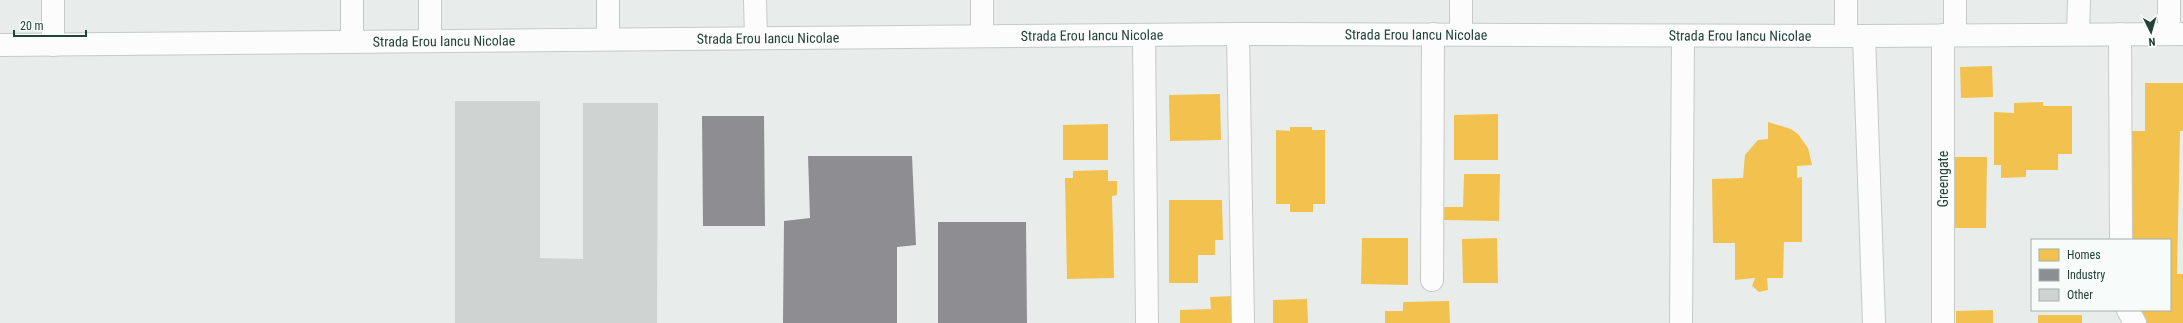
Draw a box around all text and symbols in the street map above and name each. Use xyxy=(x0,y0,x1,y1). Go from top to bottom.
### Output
scale bar xyxy=(14,12,86,38)
north arrow xyxy=(2131,12,2171,52)
text: 20 m xyxy=(20,19,44,33)
street label: Strada Erou Iancu Nicolae xyxy=(1345,26,1488,43)
street label: Strada Erou Iancu Nicolae xyxy=(1021,27,1164,44)
street label: Strada Erou Iancu Nicolae xyxy=(1669,27,1812,44)
street label: Strada Erou Iancu Nicolae xyxy=(697,30,840,47)
street label: Strada Erou Iancu Nicolae xyxy=(373,32,516,50)
text: N xyxy=(2148,35,2156,48)
street label: Greengate xyxy=(1935,150,1951,207)
legend xyxy=(2031,239,2171,311)
text: Homes xyxy=(2067,248,2101,262)
text: Industry xyxy=(2067,268,2105,282)
text: Other xyxy=(2067,288,2093,302)

